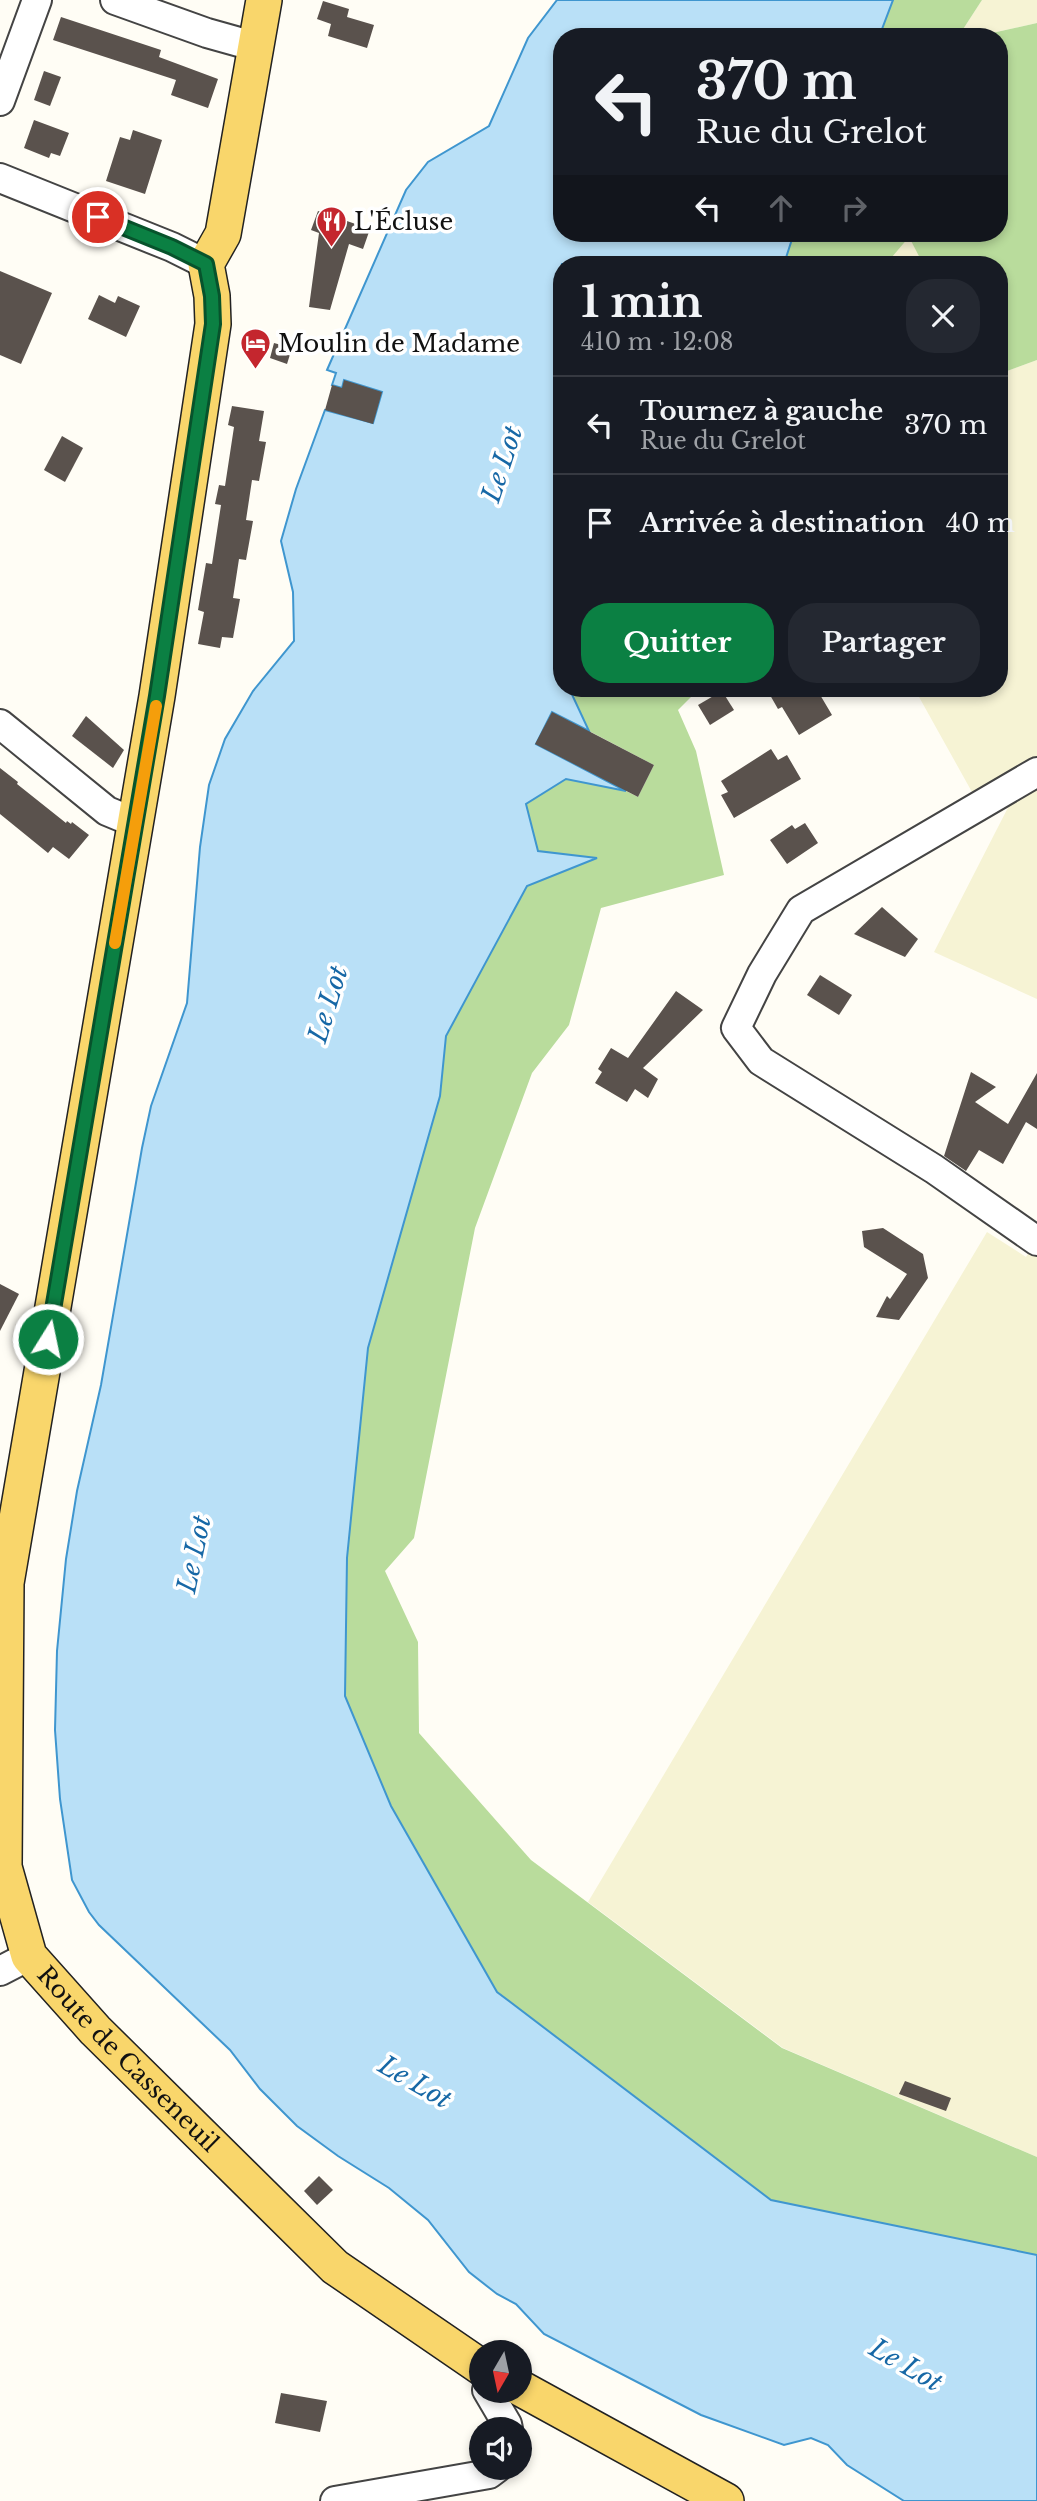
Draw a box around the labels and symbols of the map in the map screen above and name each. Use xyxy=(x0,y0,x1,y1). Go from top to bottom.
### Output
pin xyxy=(68,187,128,247)
restaurant icon: L'Écluse xyxy=(314,205,348,249)
place label: L'Écluse xyxy=(354,207,453,236)
hotel icon: Moulin de Madame xyxy=(238,327,272,371)
place label: Moulin de Madame xyxy=(278,329,520,358)
water label: Le Lot xyxy=(474,421,529,507)
water label: Le Lot xyxy=(301,961,355,1047)
position arrow xyxy=(11,1302,85,1376)
water label: Le Lot xyxy=(170,1512,218,1597)
street label: Route de Casseneuil xyxy=(31,1960,225,2158)
water label: Le Lot xyxy=(372,2048,457,2116)
water label: Le Lot xyxy=(863,2331,948,2399)
north arrow xyxy=(469,2340,532,2403)

